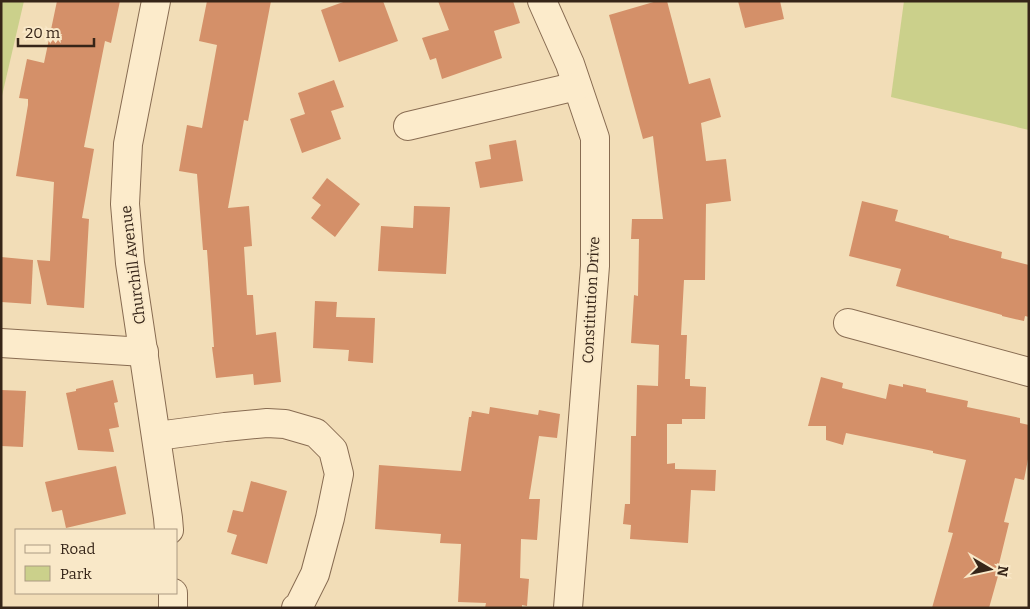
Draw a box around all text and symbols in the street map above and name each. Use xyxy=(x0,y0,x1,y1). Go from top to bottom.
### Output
scale bar xyxy=(18,15,94,47)
text: 20 m xyxy=(25,24,61,42)
street label: Churchill Avenue xyxy=(117,204,149,326)
street label: Constitution Drive xyxy=(579,236,603,364)
legend xyxy=(15,529,178,594)
text: Road xyxy=(60,540,95,558)
north arrow xyxy=(965,544,1015,594)
text: N xyxy=(993,564,1012,578)
text: Park xyxy=(60,565,92,583)

